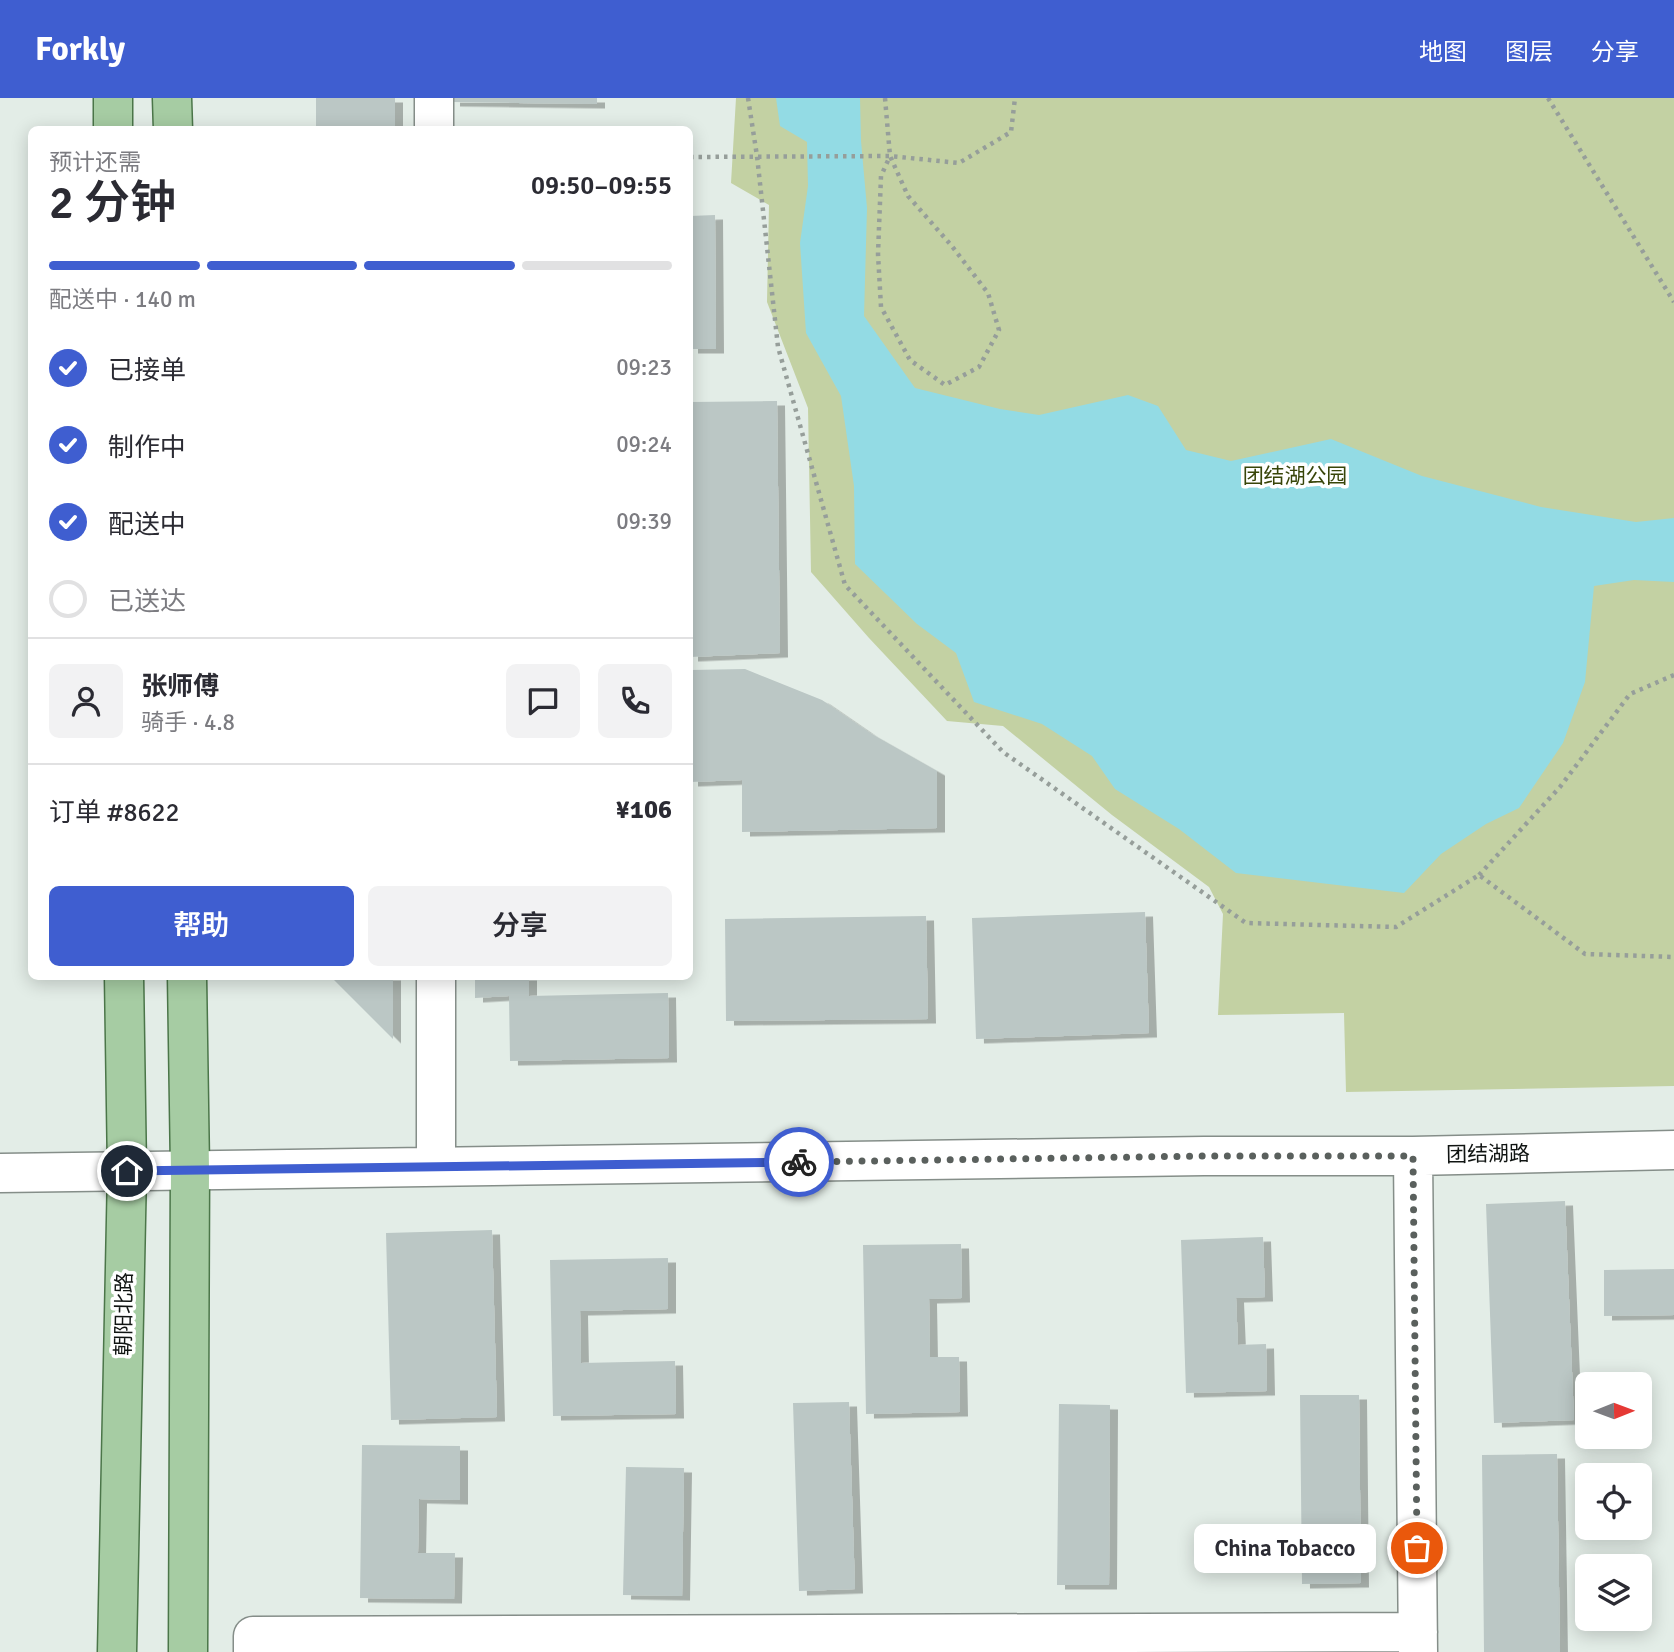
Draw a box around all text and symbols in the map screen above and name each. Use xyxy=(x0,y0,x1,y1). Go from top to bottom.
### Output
text: Forkly xyxy=(35,29,125,70)
text: 地图 xyxy=(1419,37,1467,67)
text: 图层 xyxy=(1505,37,1553,67)
text: 分享 xyxy=(1591,37,1639,67)
text: 预计还需 xyxy=(49,148,141,177)
text: 09:50–09:55 xyxy=(531,170,672,202)
text: 2 分钟 xyxy=(49,175,176,231)
text: 配送中 · 140 m xyxy=(49,285,196,314)
icon: check xyxy=(49,349,87,387)
text: 09:23 xyxy=(616,353,672,382)
text: 已接单 xyxy=(108,355,186,387)
icon: check xyxy=(49,426,87,464)
text: 09:24 xyxy=(616,430,672,459)
text: 制作中 xyxy=(108,432,186,464)
park label: 团结湖公园 xyxy=(1243,463,1348,489)
icon: check xyxy=(49,503,87,541)
text: 09:39 xyxy=(616,507,672,536)
text: 配送中 xyxy=(108,509,186,541)
text: 已送达 xyxy=(108,586,186,618)
button: person xyxy=(49,664,123,738)
button: chat xyxy=(506,664,580,738)
button: phone xyxy=(598,664,672,738)
text: 张师傅 xyxy=(141,671,219,703)
text: 骑手 · 4.8 xyxy=(141,708,235,737)
text: ¥106 xyxy=(616,794,672,826)
text: 订单 #8622 xyxy=(49,797,180,829)
button: 帮助 xyxy=(49,886,354,966)
button: 分享 xyxy=(368,886,672,966)
courier xyxy=(764,1127,834,1197)
street label: 团结湖路 xyxy=(1446,1140,1530,1168)
pin xyxy=(97,1141,157,1201)
icon: bike xyxy=(780,1143,818,1181)
icon: home xyxy=(108,1152,146,1190)
street label: 朝阳北路 xyxy=(110,1272,138,1356)
north arrow xyxy=(1575,1372,1652,1449)
map controls xyxy=(1575,1372,1652,1631)
button: locate xyxy=(1575,1463,1652,1540)
pin xyxy=(1387,1518,1447,1578)
callout: China Tobacco xyxy=(1193,1524,1375,1572)
icon: bag xyxy=(1398,1529,1436,1567)
text: China Tobacco xyxy=(1214,1534,1356,1563)
button: layers xyxy=(1575,1554,1652,1631)

